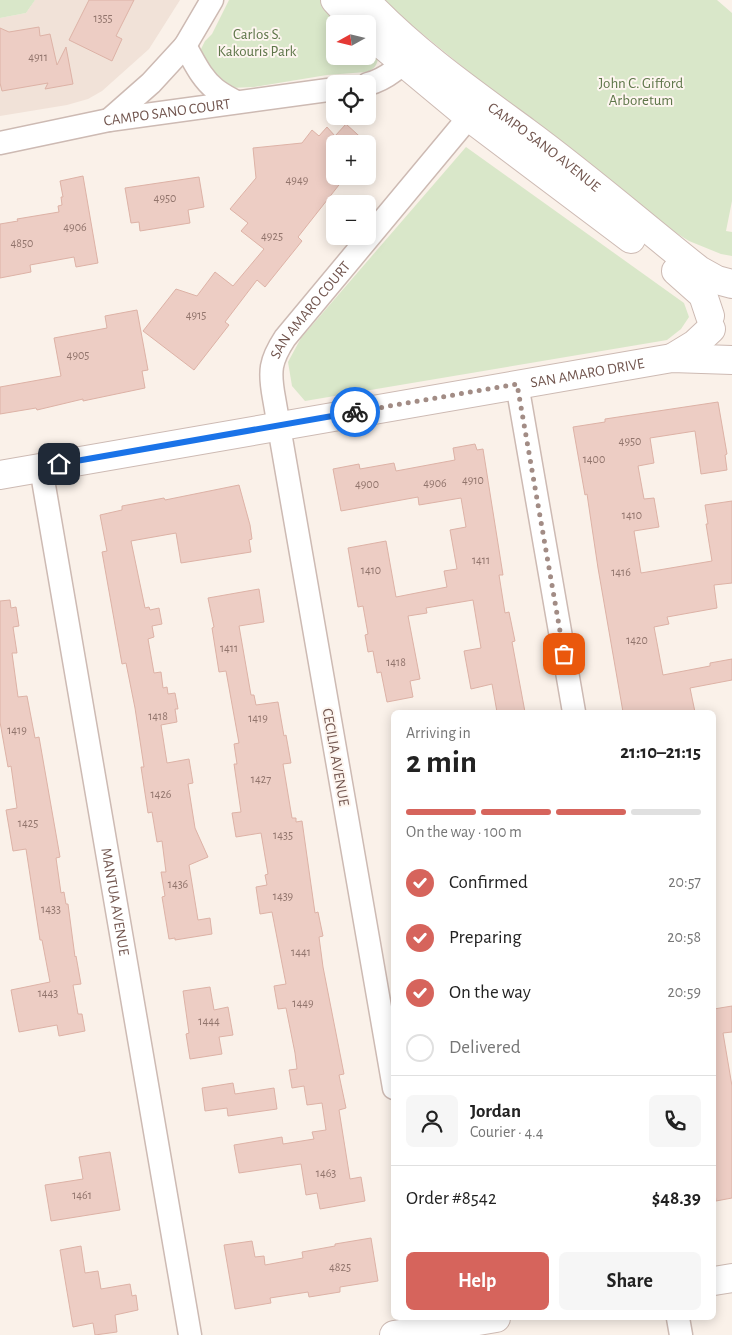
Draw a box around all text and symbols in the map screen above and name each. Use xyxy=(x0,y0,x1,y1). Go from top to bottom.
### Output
house number: 1355 xyxy=(93,12,113,24)
north arrow xyxy=(326,15,376,65)
map controls xyxy=(326,15,376,245)
park label: Carlos S. Kakouris Park xyxy=(218,27,297,59)
house number: 4911 xyxy=(28,51,48,63)
button: locate xyxy=(326,75,376,125)
park label: John C. Gifford Arboretum xyxy=(599,76,683,108)
street label: CAMPO SANO COURT xyxy=(102,96,232,129)
street label: CAMPO SANO AVENUE xyxy=(485,100,603,195)
button: + xyxy=(326,135,376,185)
house number: 4949 xyxy=(286,174,309,186)
house number: 4950 xyxy=(154,192,176,204)
button: − xyxy=(326,195,376,245)
house number: 4906 xyxy=(63,221,87,233)
house number: 4925 xyxy=(261,230,283,242)
house number: 4850 xyxy=(11,237,33,249)
street label: SAN AMARO COURT xyxy=(268,258,354,361)
house number: 4915 xyxy=(186,309,206,321)
house number: 4905 xyxy=(67,349,89,361)
street label: SAN AMARO DRIVE xyxy=(529,356,645,391)
courier xyxy=(330,387,380,437)
icon: bike xyxy=(341,398,369,426)
house number: 4950 xyxy=(619,435,641,447)
pin xyxy=(38,443,80,485)
icon: home xyxy=(45,450,73,478)
house number: 1400 xyxy=(583,453,605,465)
house number: 4910 xyxy=(462,474,484,486)
house number: 4906 xyxy=(423,477,447,489)
house number: 4900 xyxy=(355,478,379,490)
house number: 1410 xyxy=(622,509,642,521)
house number: 1411 xyxy=(472,554,490,566)
house number: 1410 xyxy=(361,564,381,576)
house number: 1416 xyxy=(611,566,631,578)
pin xyxy=(543,633,585,675)
house number: 1420 xyxy=(626,634,648,646)
icon: bag xyxy=(550,640,578,668)
house number: 1411 xyxy=(220,642,238,654)
house number: 1418 xyxy=(386,656,406,668)
street label: CECILIA AVENUE xyxy=(320,707,351,807)
house number: 1418 xyxy=(148,710,168,722)
house number: 1419 xyxy=(248,712,268,724)
house number: 1419 xyxy=(7,724,27,736)
text: Arriving in xyxy=(406,725,471,741)
text: 21:10–21:15 xyxy=(620,743,701,762)
text: 2 min xyxy=(406,746,477,778)
house number: 1427 xyxy=(251,773,271,785)
house number: 1426 xyxy=(150,788,172,800)
house number: 1425 xyxy=(18,817,38,829)
text: On the way · 100 m xyxy=(406,824,522,840)
house number: 1435 xyxy=(273,829,293,841)
street label: MANTUA AVENUE xyxy=(98,847,132,957)
icon: check xyxy=(406,869,434,897)
text: Confirmed xyxy=(449,873,528,892)
text: 20:57 xyxy=(668,874,701,890)
house number: 1436 xyxy=(168,878,189,890)
house number: 1439 xyxy=(273,890,294,902)
house number: 1433 xyxy=(41,903,61,915)
icon: check xyxy=(406,924,434,952)
text: Preparing xyxy=(449,928,522,947)
text: 20:58 xyxy=(667,929,701,945)
house number: 1441 xyxy=(291,946,311,958)
icon: check xyxy=(406,979,434,1007)
text: On the way xyxy=(449,983,531,1002)
text: 20:59 xyxy=(667,984,701,1000)
house number: 1443 xyxy=(38,987,58,999)
house number: 1449 xyxy=(292,997,314,1009)
house number: 1444 xyxy=(198,1015,220,1027)
text: Delivered xyxy=(449,1038,521,1057)
button: person xyxy=(406,1095,458,1147)
button: phone xyxy=(649,1095,701,1147)
text: Jordan xyxy=(470,1102,521,1121)
text: Courier · 4.4 xyxy=(470,1124,543,1140)
house number: 1463 xyxy=(316,1167,336,1179)
house number: 1461 xyxy=(72,1189,92,1201)
text: Order #8542 xyxy=(406,1189,497,1208)
text: $48.39 xyxy=(652,1189,701,1208)
button: Help xyxy=(406,1252,549,1310)
button: Share xyxy=(559,1252,701,1310)
house number: 4825 xyxy=(329,1261,351,1273)

